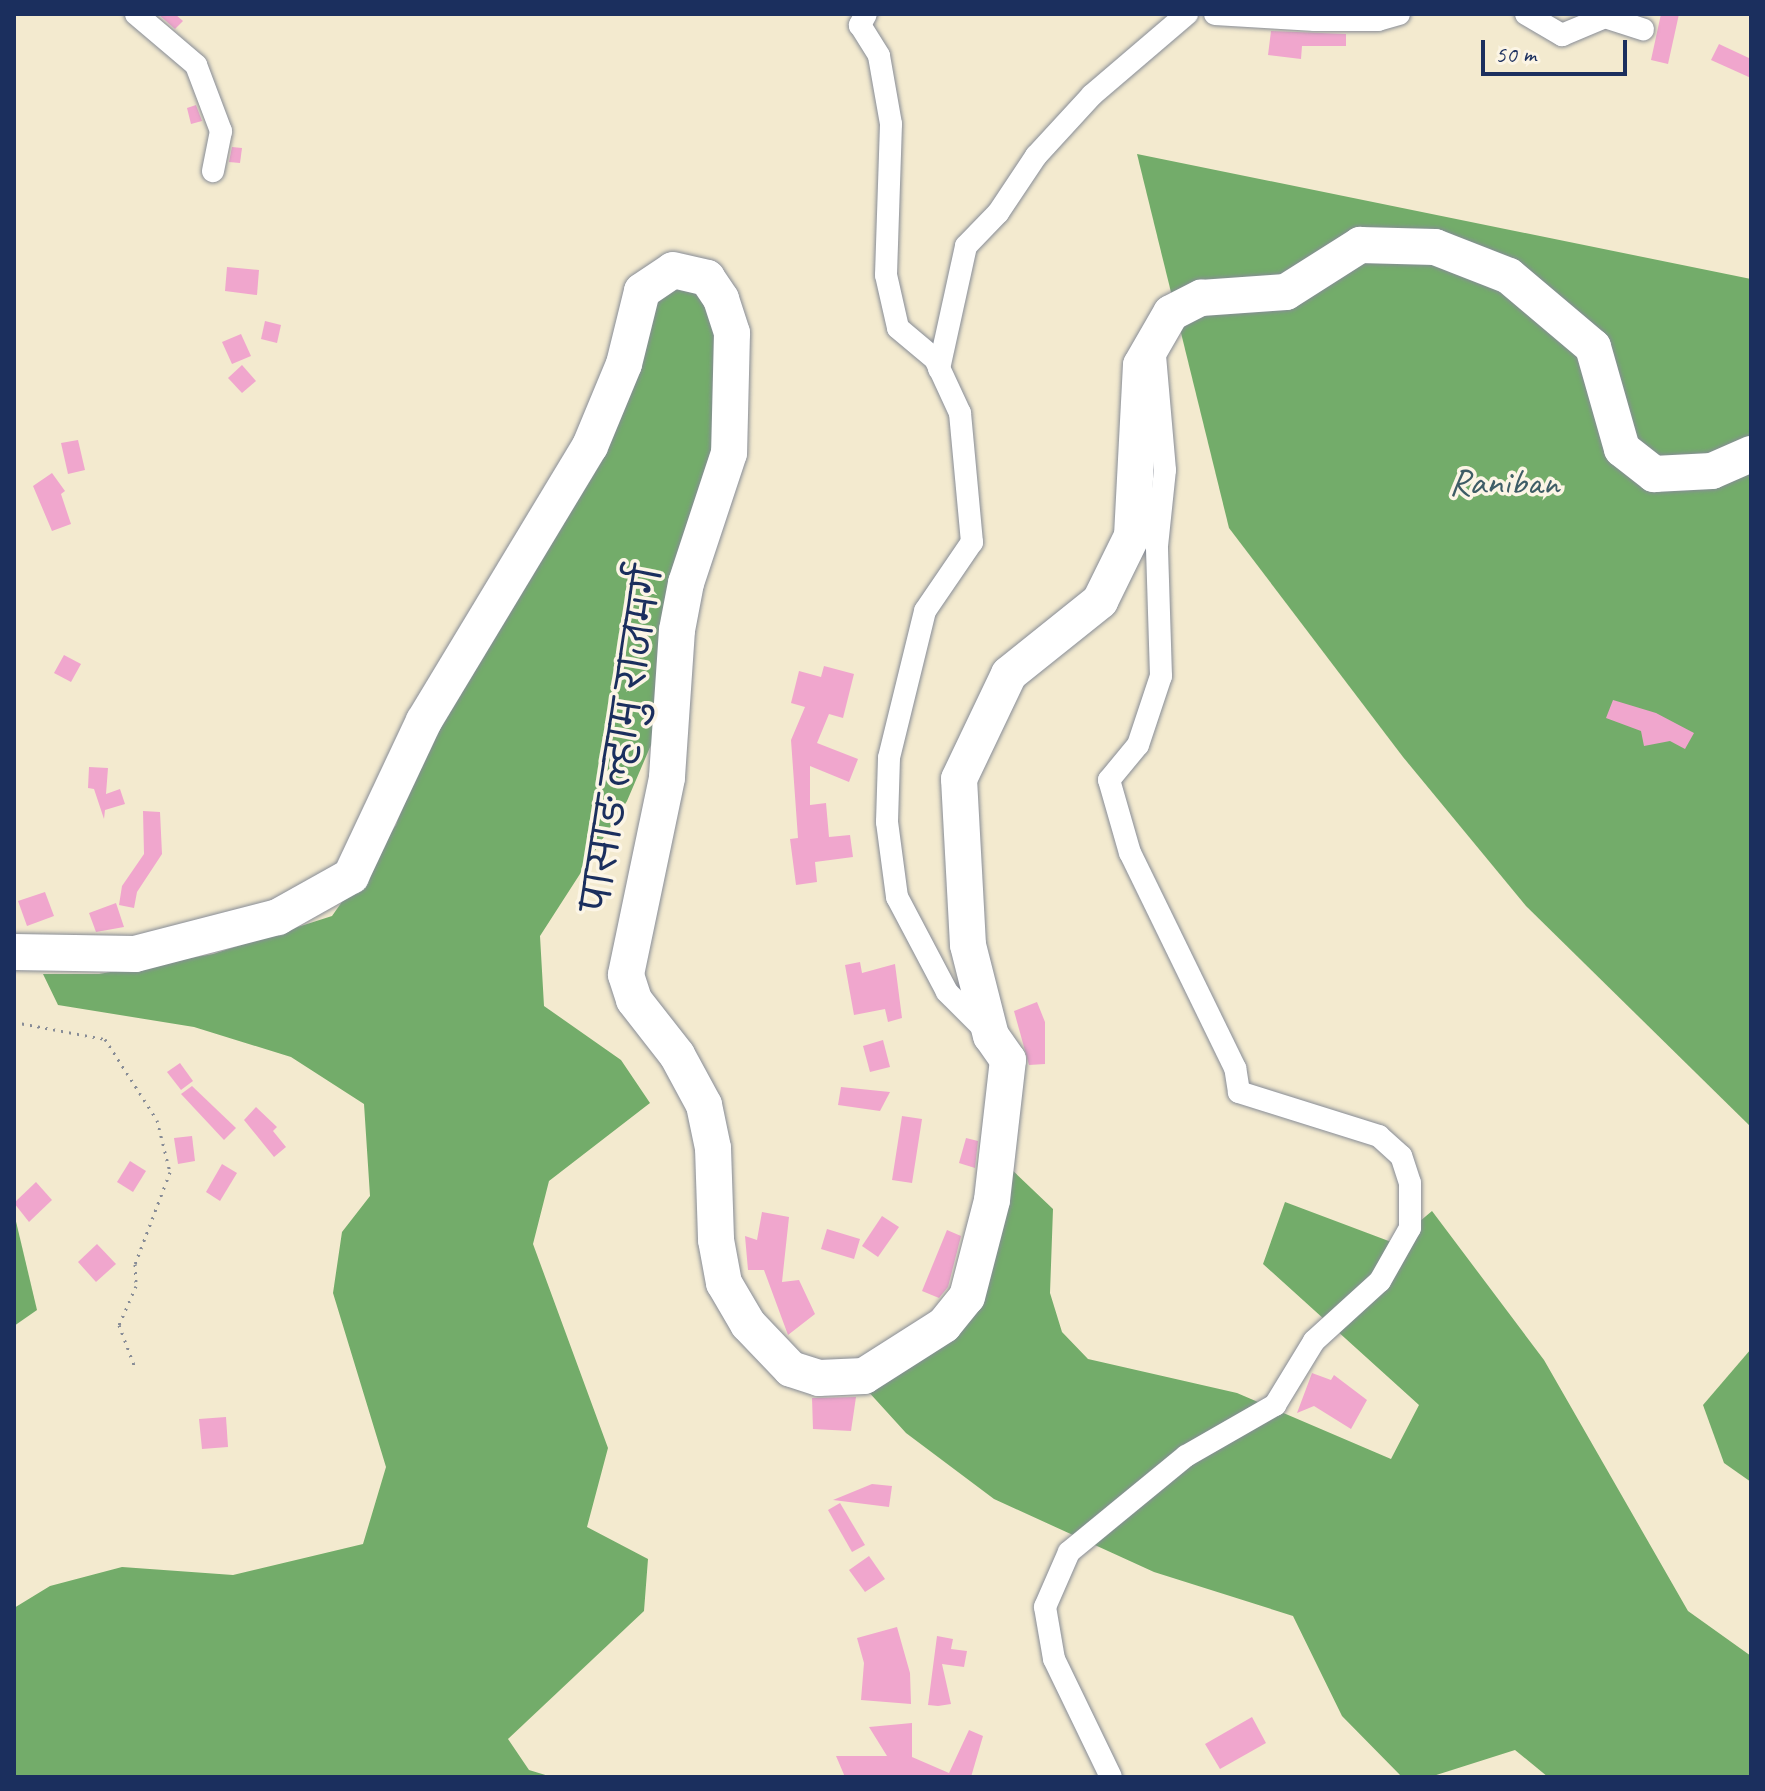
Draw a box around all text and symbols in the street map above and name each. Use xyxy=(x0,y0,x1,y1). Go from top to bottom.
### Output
scale bar xyxy=(1485,24,1631,74)
text: 50 m xyxy=(1495,39,1536,69)
park label: Raniban xyxy=(1449,459,1559,505)
street label: पासाङ ल्हामु राजमर्ग xyxy=(573,563,673,915)

